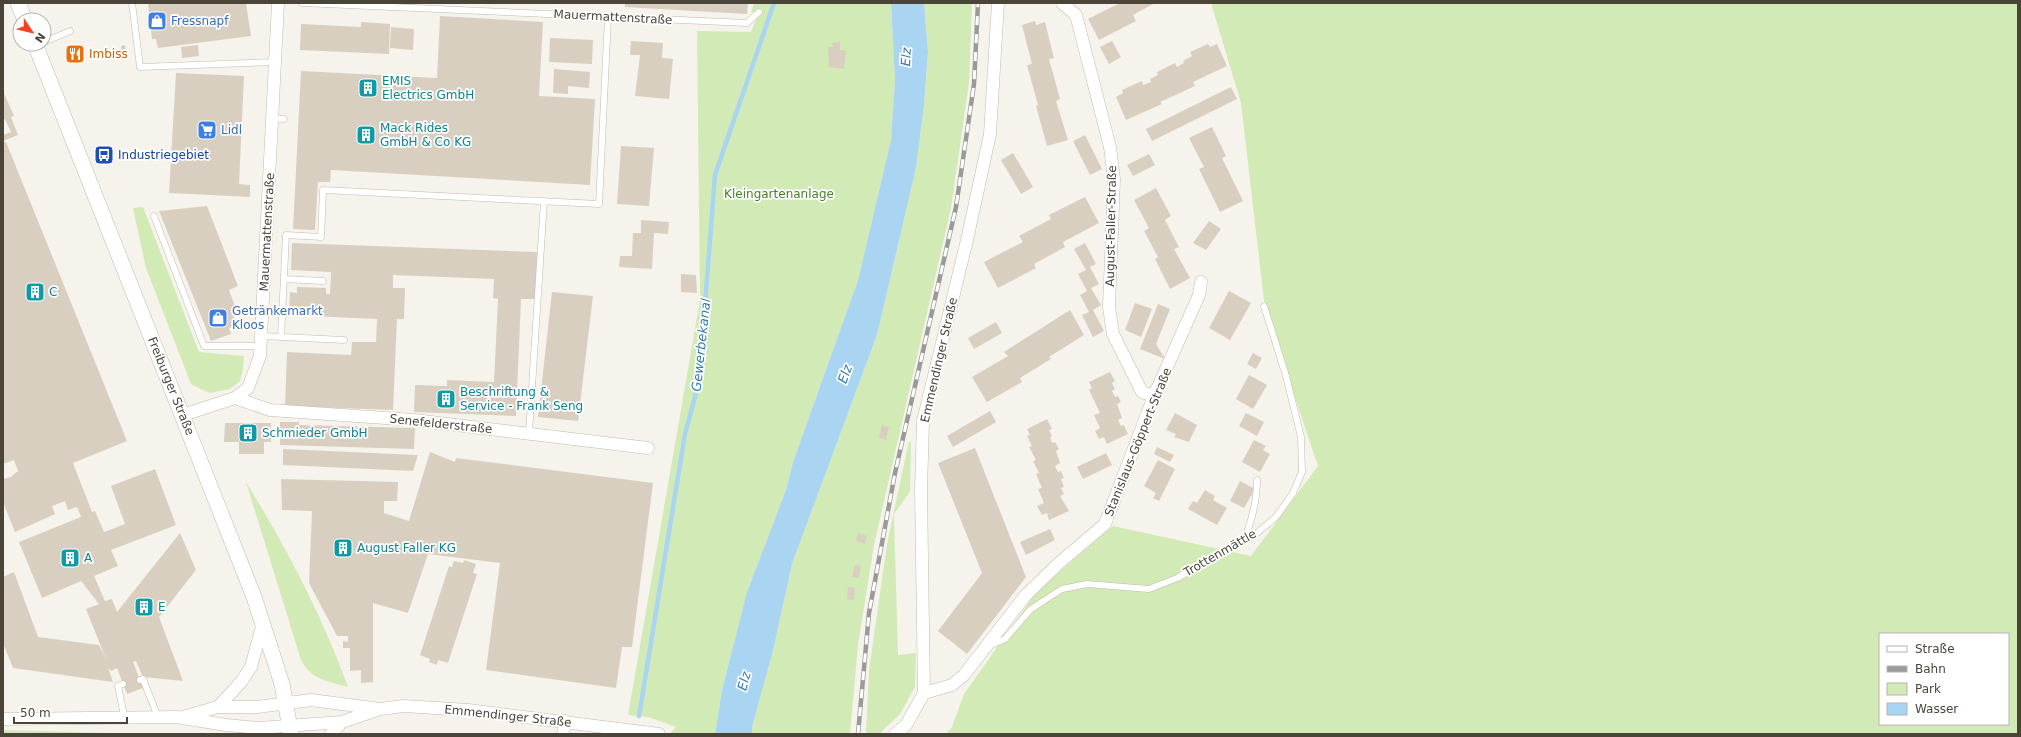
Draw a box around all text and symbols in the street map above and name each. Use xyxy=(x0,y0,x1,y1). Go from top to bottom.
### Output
street label: Mauermattenstraße xyxy=(553,7,673,27)
shop icon: Fressnapf xyxy=(146,10,168,32)
north arrow xyxy=(12,12,52,52)
place label: Fressnapf xyxy=(171,14,229,28)
text: N xyxy=(32,30,48,45)
restaurant icon: Imbiss xyxy=(64,43,86,65)
water label: Elz xyxy=(898,46,914,67)
place label: Imbiss xyxy=(89,47,128,61)
place label: EMIS Electrics GmbH xyxy=(382,74,474,102)
building icon: EMIS Electrics GmbH xyxy=(357,77,379,99)
supermarket icon: Lidl xyxy=(196,119,218,141)
place label: Mack Rides GmbH & Co KG xyxy=(380,121,471,149)
place label: Lidl xyxy=(221,123,242,137)
building icon: Mack Rides GmbH & Co KG xyxy=(355,124,377,146)
bus stop icon: Industriegebiet xyxy=(93,144,115,166)
place label: Industriegebiet xyxy=(118,148,209,162)
street label: August-Faller-Straße xyxy=(1103,165,1119,287)
street label: Mauermattenstraße xyxy=(257,172,277,292)
park label: Kleingartenanlage xyxy=(724,187,834,201)
building icon: C xyxy=(24,281,46,303)
place label: C xyxy=(49,285,57,299)
street label: Emmendinger Straße xyxy=(918,296,960,424)
water label: Gewerbekanal xyxy=(689,297,713,392)
place label: Getränkemarkt Kloos xyxy=(232,304,323,332)
shop icon: Getränkemarkt Kloos xyxy=(207,307,229,329)
street label: Freiburger Straße xyxy=(145,335,197,437)
water label: Elz xyxy=(835,362,856,385)
street label: Stanislaus-Göppert-Straße xyxy=(1102,366,1174,518)
place label: Beschriftung & Service - Frank Seng xyxy=(460,385,583,413)
building icon: Beschriftung & Service - Frank Seng xyxy=(435,388,457,410)
street label: Senefelderstraße xyxy=(389,412,493,436)
building icon: Schmieder GmbH xyxy=(237,422,259,444)
place label: Schmieder GmbH xyxy=(262,426,368,440)
street label: Trottenmättle xyxy=(1180,527,1259,580)
building icon: August Faller KG xyxy=(332,537,354,559)
place label: August Faller KG xyxy=(357,541,456,555)
building icon: A xyxy=(59,547,81,569)
place label: A xyxy=(84,551,93,565)
building icon: E xyxy=(133,596,155,618)
place label: E xyxy=(158,600,166,614)
legend xyxy=(1879,633,2009,725)
text: Straße xyxy=(1915,642,1955,656)
text: Bahn xyxy=(1915,662,1946,676)
water label: Elz xyxy=(734,669,754,692)
text: Park xyxy=(1915,682,1941,696)
scale bar xyxy=(14,699,127,725)
street label: Emmendinger Straße xyxy=(444,702,572,730)
text: Wasser xyxy=(1915,702,1958,716)
text: 50 m xyxy=(20,706,51,720)

